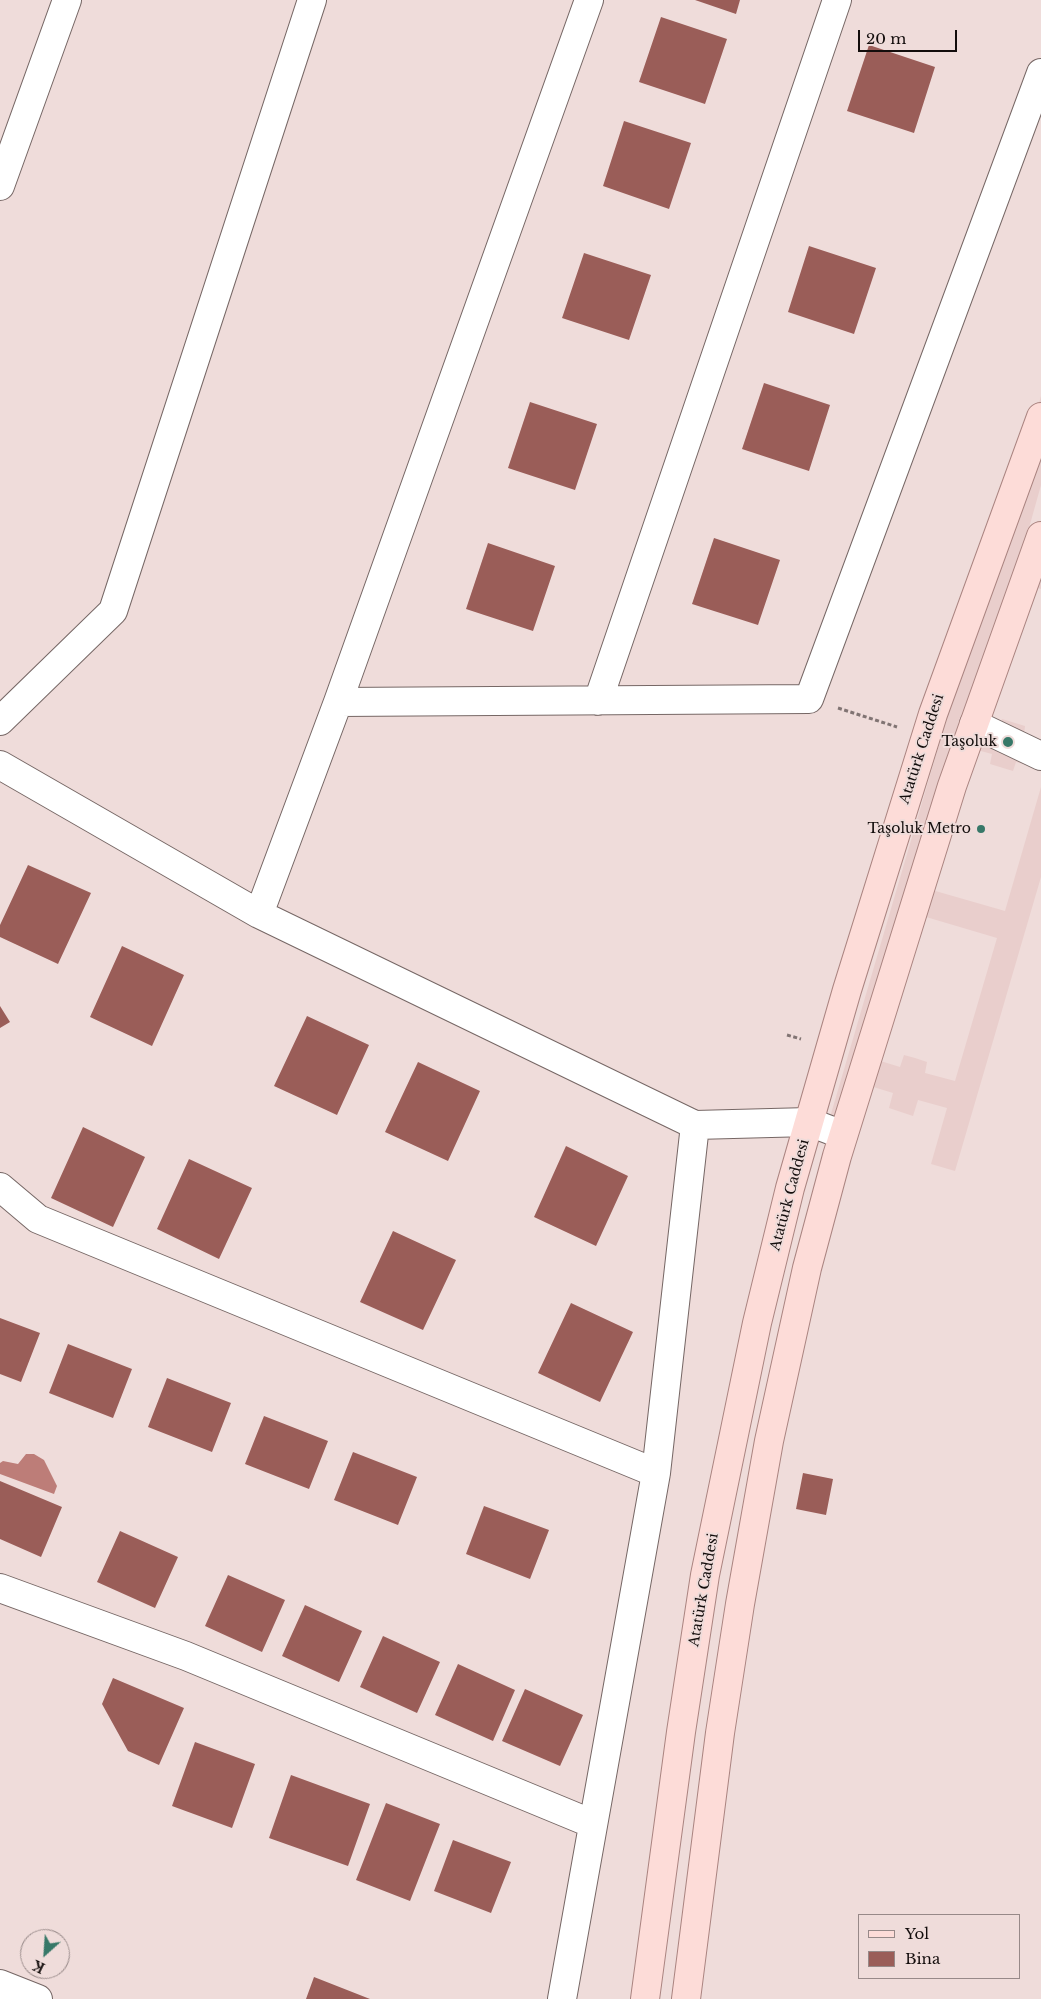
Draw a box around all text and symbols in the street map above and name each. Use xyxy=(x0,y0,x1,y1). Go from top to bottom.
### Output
scale bar xyxy=(861,20,960,52)
text: 20 m xyxy=(866,29,906,48)
street label: Atatürk Caddesi xyxy=(896,692,948,806)
place label: Taşoluk xyxy=(941,734,997,750)
marker: Taşoluk xyxy=(1001,735,1015,749)
place label: Taşoluk Metro xyxy=(867,821,971,837)
marker: Taşoluk Metro xyxy=(975,823,987,835)
street label: Atatürk Caddesi xyxy=(767,1137,813,1253)
street label: Atatürk Caddesi xyxy=(686,1532,722,1648)
legend xyxy=(858,1914,1021,1979)
text: Yol xyxy=(905,1924,929,1943)
north arrow xyxy=(20,1929,70,1979)
text: Bina xyxy=(905,1949,940,1968)
text: K xyxy=(30,1956,48,1977)

